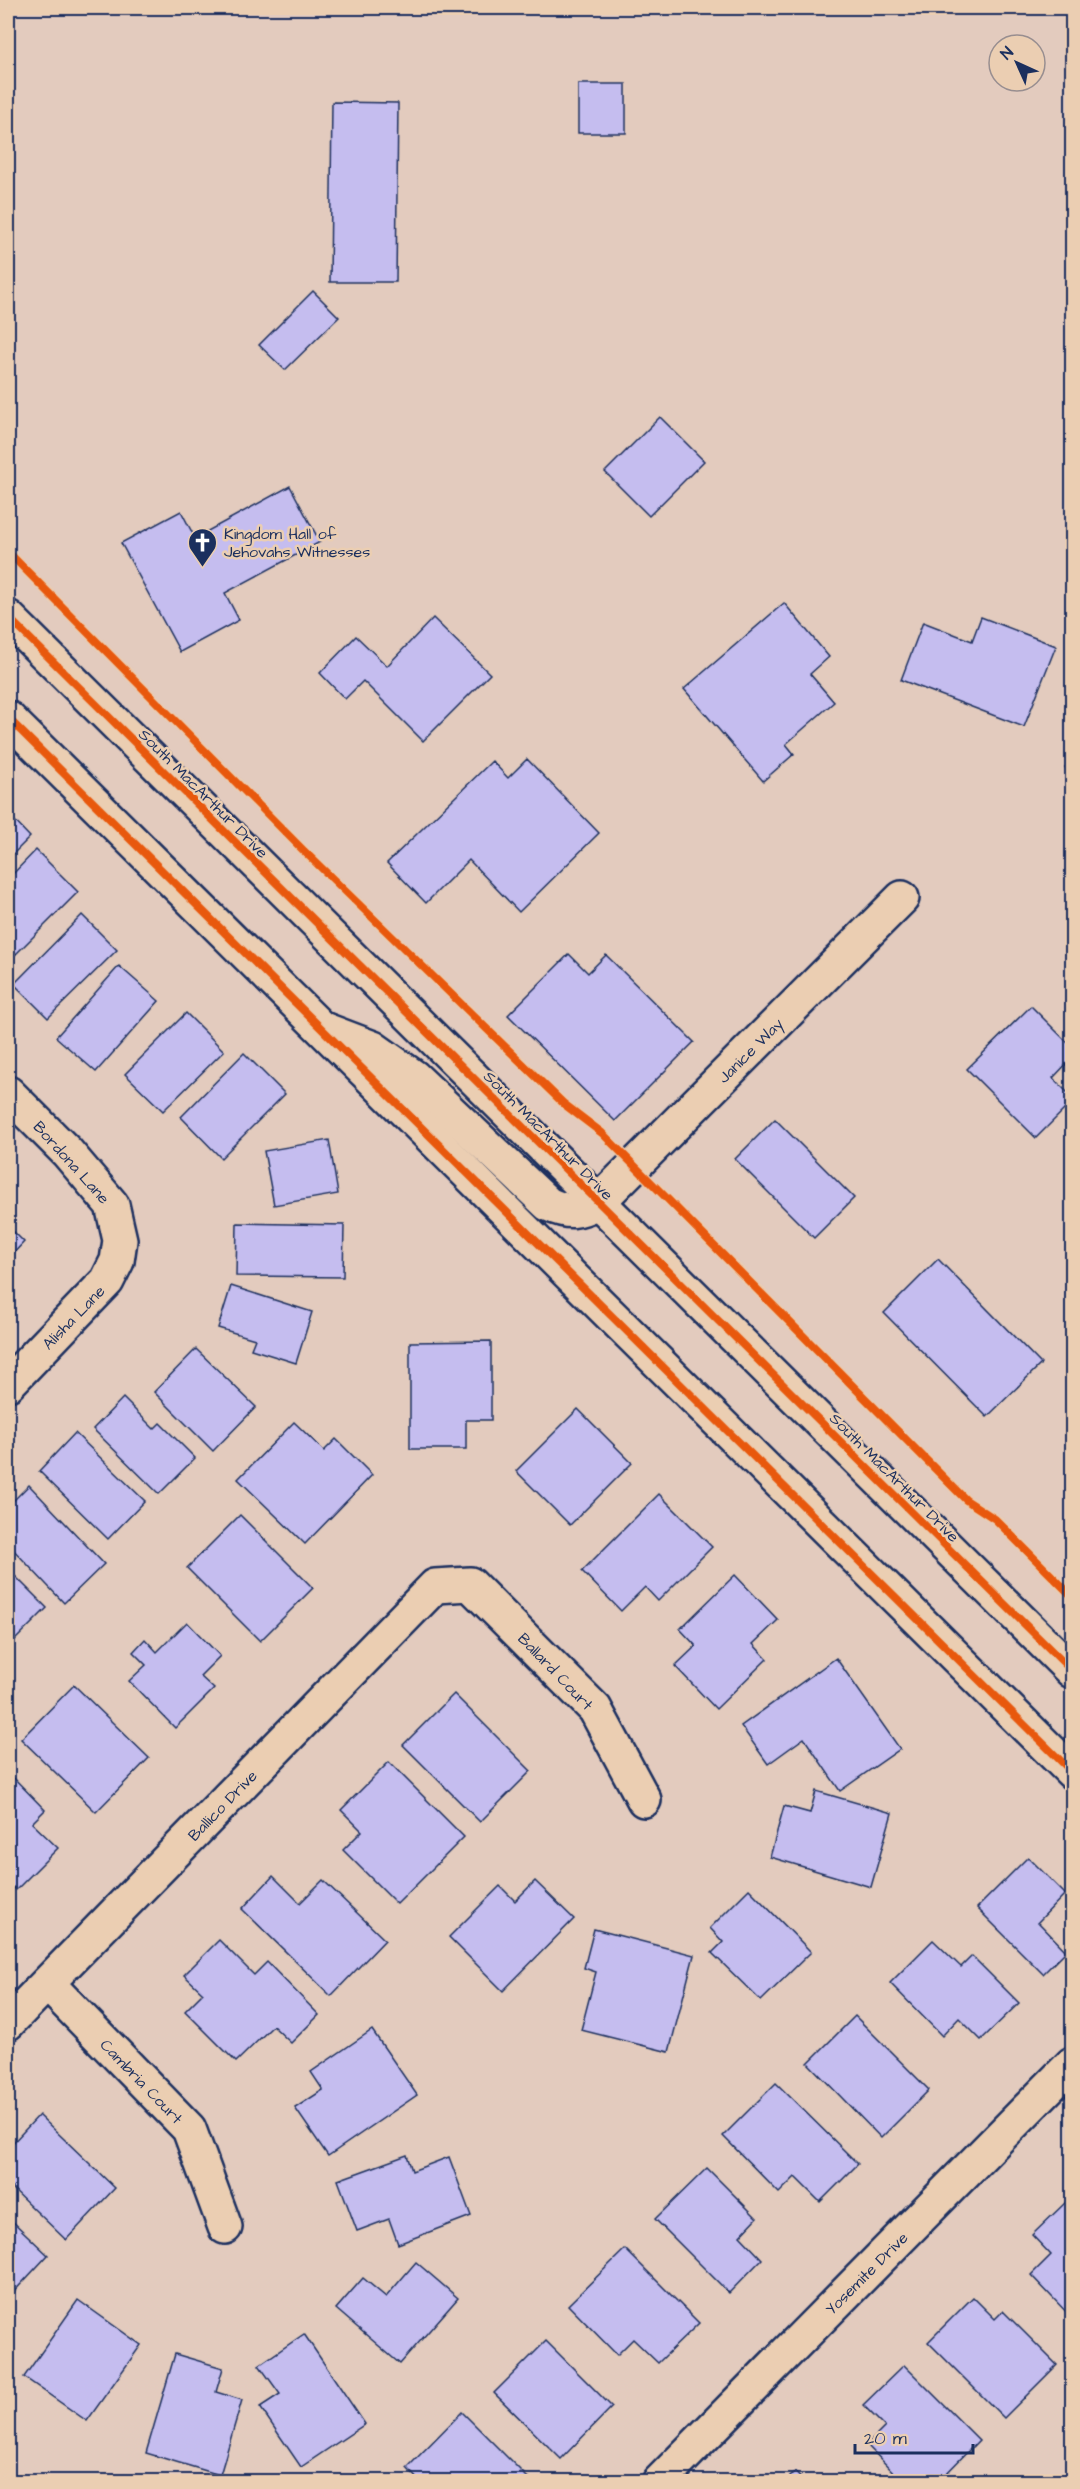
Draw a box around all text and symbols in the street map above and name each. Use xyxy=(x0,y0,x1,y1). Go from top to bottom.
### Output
north arrow xyxy=(987,33,1047,93)
text: N xyxy=(996,42,1018,64)
place label: Kingdom Hall of Jehovahs Witnesses xyxy=(224,523,370,563)
church icon: Kingdom Hall of Jehovahs Witnesses xyxy=(187,526,219,568)
street label: South MacArthur Drive xyxy=(134,724,273,864)
street label: Janice Way xyxy=(713,1013,789,1089)
street label: South MacArthur Drive xyxy=(479,1066,618,1206)
street label: Bordona Lane xyxy=(28,1116,115,1209)
street label: Alisha Lane xyxy=(37,1280,110,1355)
street label: South MacArthur Drive xyxy=(825,1408,964,1548)
street label: Ballard Court xyxy=(513,1628,598,1716)
street label: Ballico Drive xyxy=(183,1765,263,1846)
street label: Cambria Court xyxy=(95,2034,188,2129)
street label: Yosemite Drive xyxy=(820,2227,913,2320)
scale bar xyxy=(855,2417,974,2455)
text: 20 m xyxy=(864,2426,907,2451)

